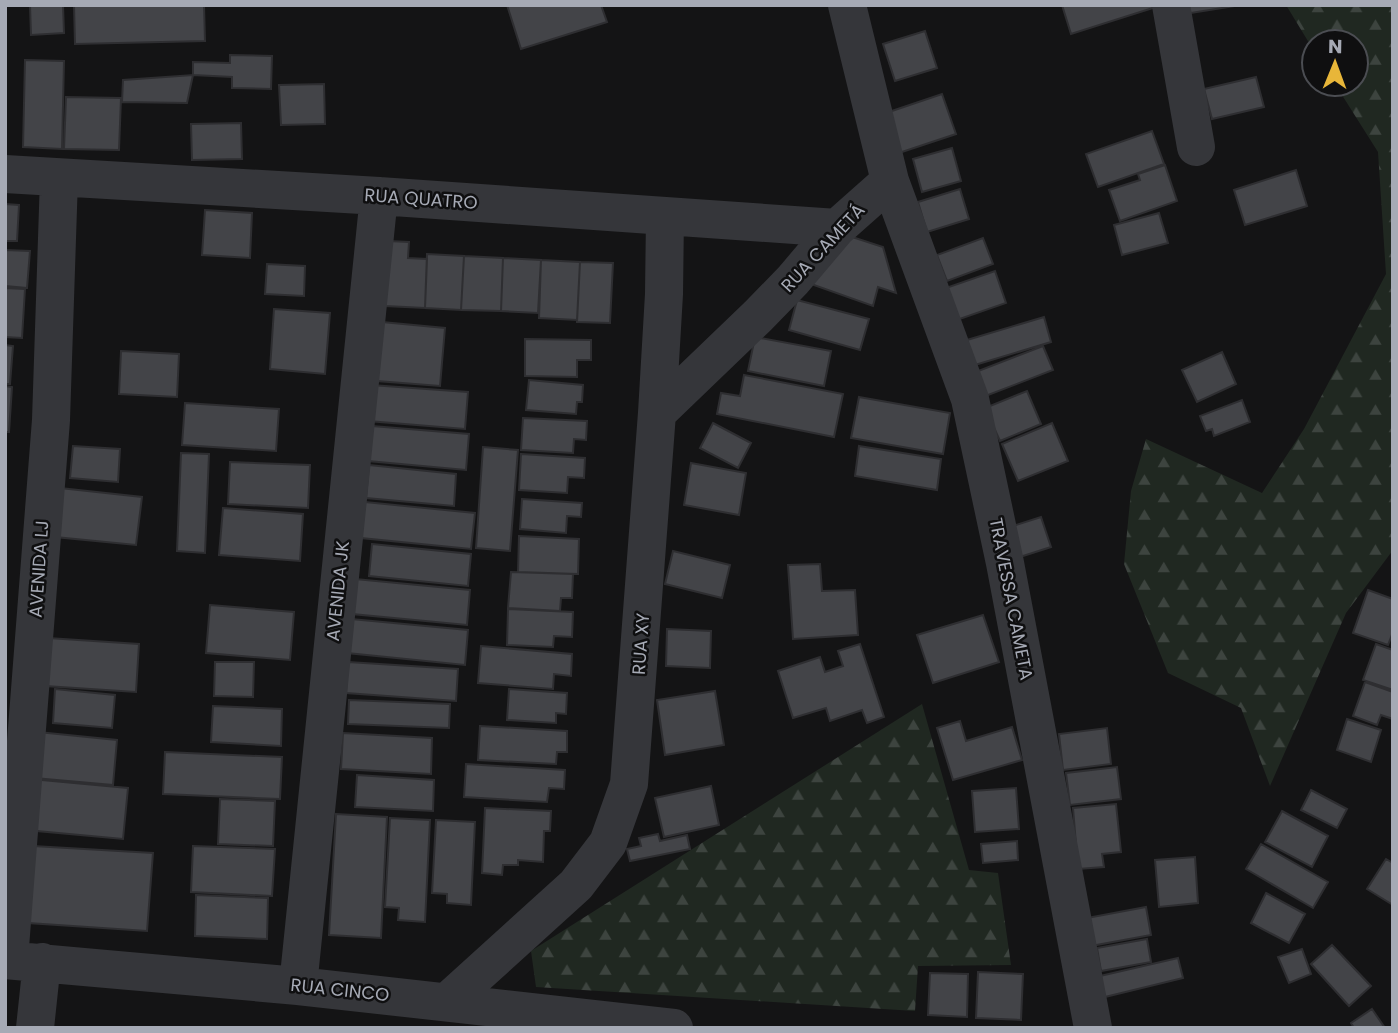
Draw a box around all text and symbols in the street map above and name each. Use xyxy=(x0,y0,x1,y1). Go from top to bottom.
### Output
north arrow xyxy=(1300,28,1370,98)
text: N xyxy=(1328,33,1343,60)
street label: RUA QUATRO xyxy=(364,182,478,215)
street label: RUA CAMETÁ xyxy=(775,198,870,297)
street label: TRAVESSA CAMETA xyxy=(983,516,1039,682)
street label: AVENIDA LJ xyxy=(23,519,54,619)
street label: AVENIDA JK xyxy=(320,539,355,642)
street label: RUA XY xyxy=(626,612,655,676)
street label: RUA CINCO xyxy=(289,972,391,1007)

